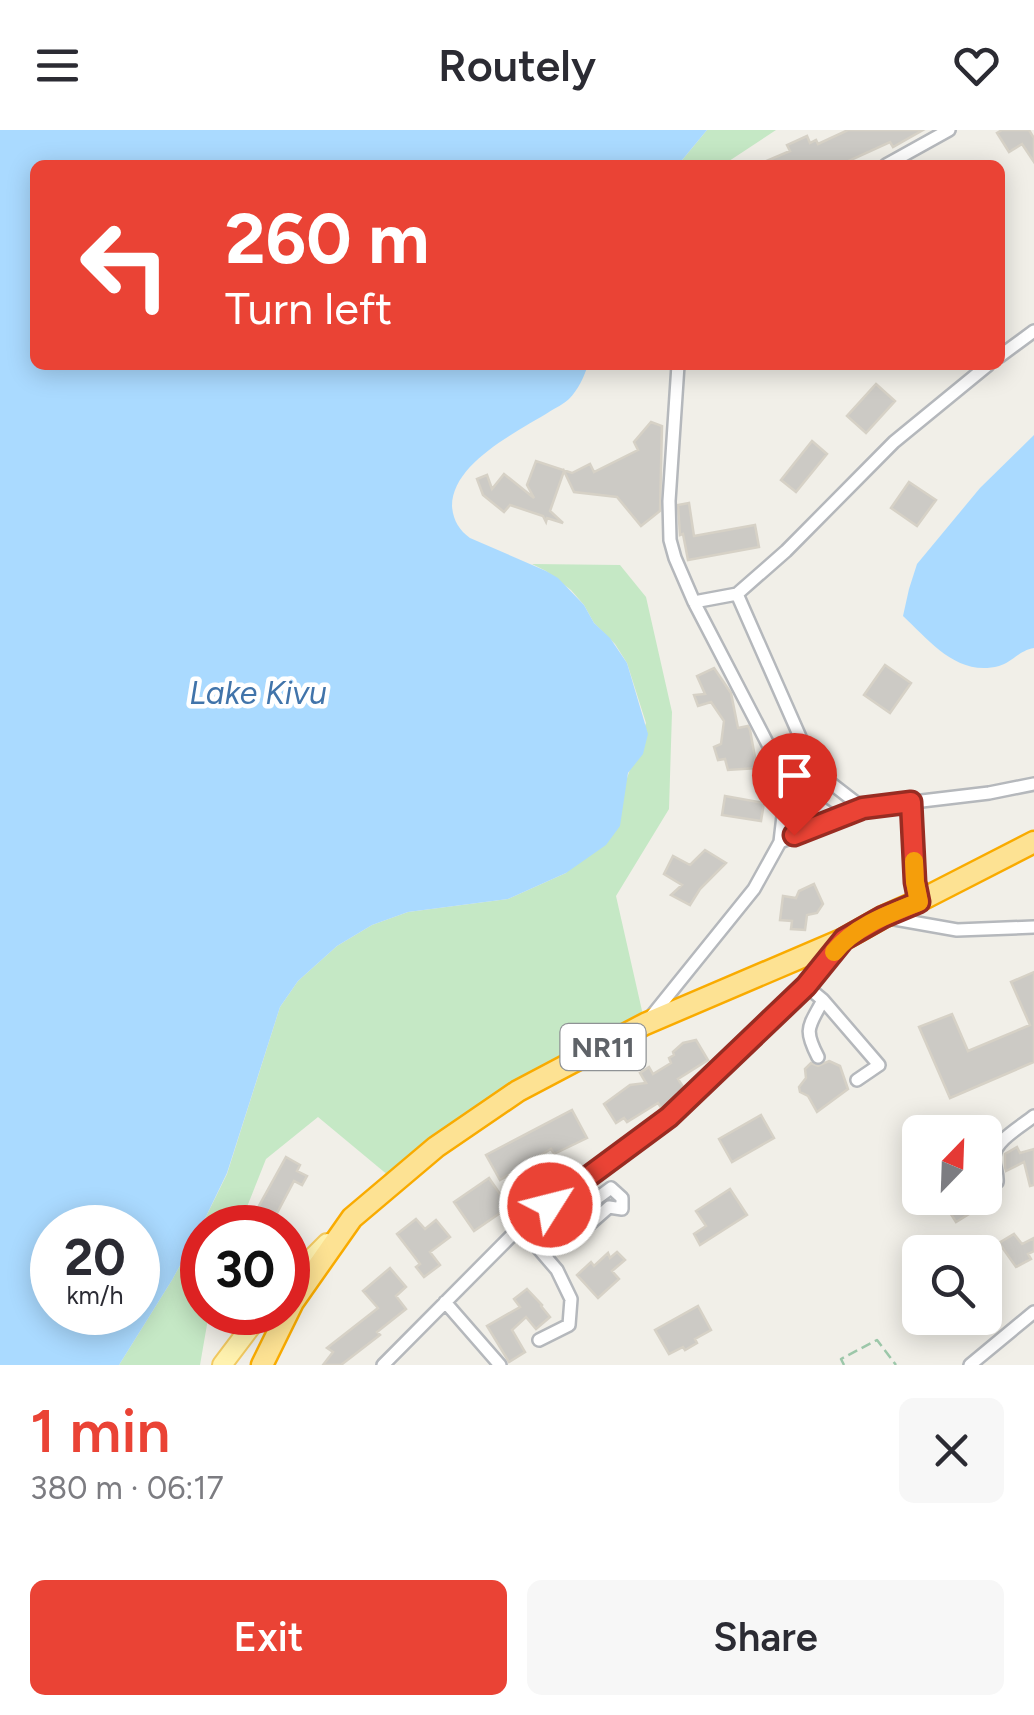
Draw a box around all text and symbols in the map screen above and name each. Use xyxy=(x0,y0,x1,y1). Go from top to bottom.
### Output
icon: menu xyxy=(30,38,85,93)
text: Routely xyxy=(438,38,596,92)
icon: heart xyxy=(949,38,1004,93)
text: 260 m xyxy=(225,196,429,281)
icon: left xyxy=(60,200,190,330)
text: Turn left xyxy=(225,281,392,335)
water label: Lake Kivu xyxy=(189,674,327,712)
pin xyxy=(752,733,837,836)
icon: arrive xyxy=(767,748,822,803)
road number: NR11 xyxy=(560,1024,646,1070)
north arrow xyxy=(902,1115,1002,1215)
map controls xyxy=(902,1115,1002,1335)
position arrow xyxy=(498,1153,602,1257)
speed limit sign: 30 xyxy=(180,1205,310,1335)
text: 20 xyxy=(64,1227,126,1288)
button: search xyxy=(902,1235,1002,1335)
text: km/h xyxy=(66,1280,124,1310)
text: 1 min xyxy=(30,1395,170,1467)
button: close xyxy=(899,1398,1004,1503)
text: 380 m · 06:17 xyxy=(30,1469,224,1507)
button: Exit xyxy=(30,1580,507,1695)
button: Share xyxy=(527,1580,1004,1695)

